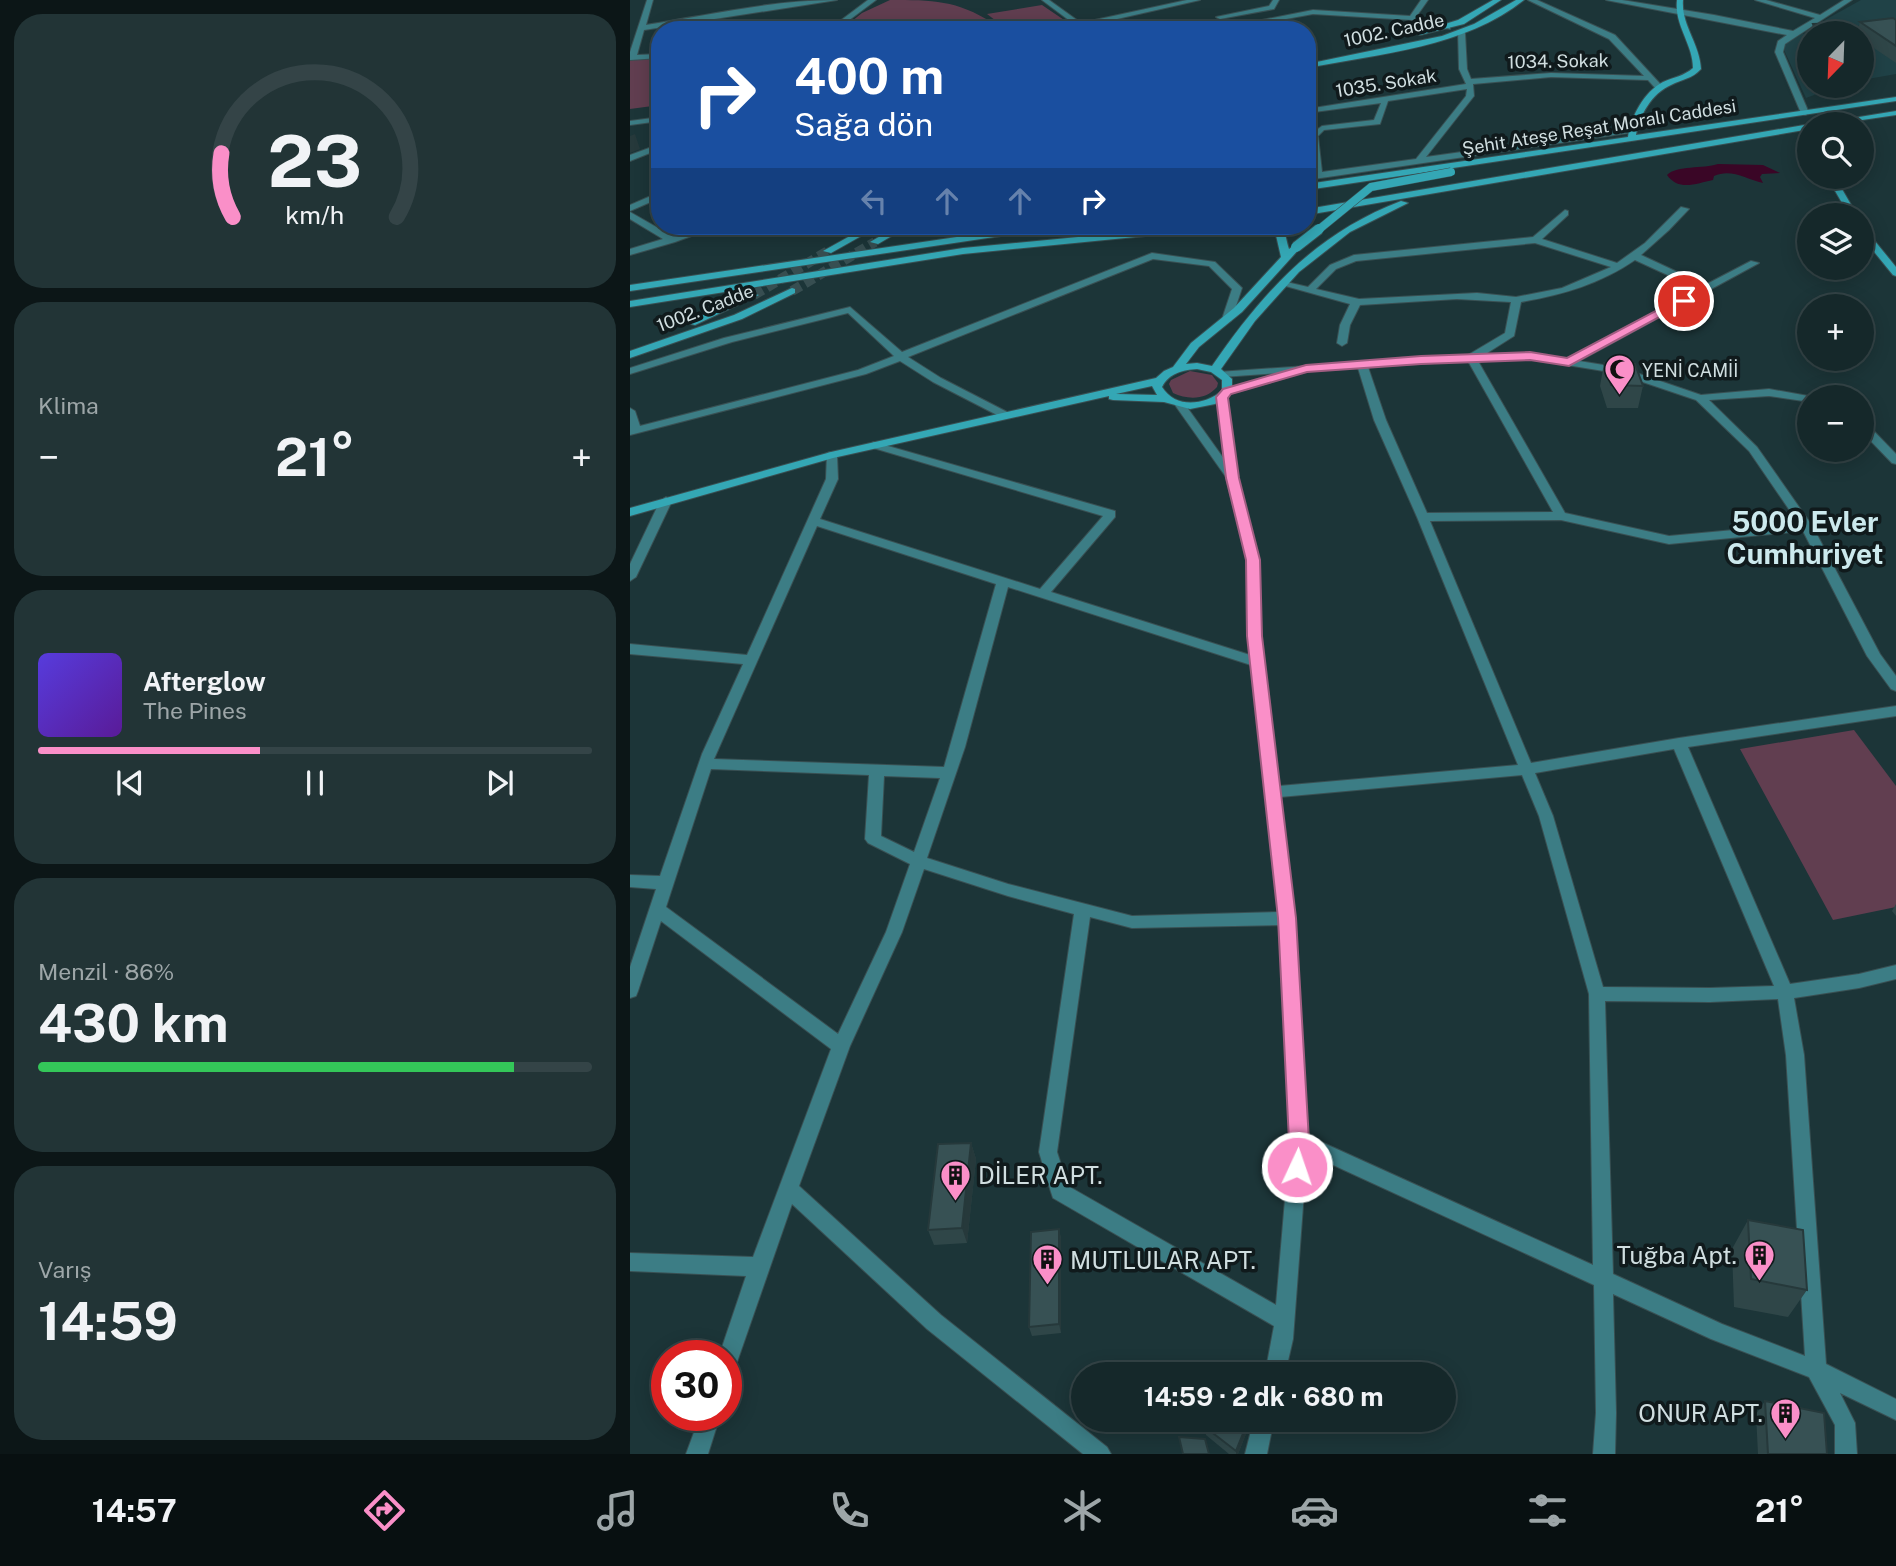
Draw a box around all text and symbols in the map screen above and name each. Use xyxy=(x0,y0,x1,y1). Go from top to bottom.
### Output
street label: 1002. Cadde xyxy=(1342,9,1446,51)
north arrow xyxy=(1797,21,1874,98)
map controls xyxy=(1797,21,1874,462)
text: 400 m xyxy=(794,47,944,105)
icon: right xyxy=(679,49,770,140)
street label: 1034. Sokak xyxy=(1507,50,1609,72)
street label: 1035. Sokak xyxy=(1334,65,1438,101)
street label: Şehit Ateşe Reşat Moralı Caddesi xyxy=(1461,95,1737,159)
text: Sağa dön xyxy=(794,106,933,143)
button: search xyxy=(1797,112,1874,189)
text: 23 xyxy=(268,118,362,203)
icon: left xyxy=(855,182,893,220)
icon: ahead xyxy=(928,182,966,220)
icon: ahead xyxy=(1001,182,1039,220)
icon: right xyxy=(1074,182,1112,220)
text: km/h xyxy=(286,200,344,230)
button: layers xyxy=(1797,203,1874,280)
pin xyxy=(1654,271,1714,331)
street label: 1002. Cadde xyxy=(654,280,756,336)
icon: arrive xyxy=(1665,282,1703,320)
button: + xyxy=(1797,294,1874,371)
mosque icon: YENİ CAMİİ xyxy=(1602,353,1636,397)
place label: YENİ CAMİİ xyxy=(1642,359,1738,381)
button: − xyxy=(1797,385,1874,462)
text: Klima xyxy=(38,392,99,419)
text: 21° xyxy=(275,427,355,488)
text: − xyxy=(38,435,59,480)
text: + xyxy=(571,435,592,480)
district label: 5000 Evler Cumhuriyet xyxy=(1727,505,1883,570)
text: Afterglow xyxy=(143,666,266,697)
text: The Pines xyxy=(143,697,247,724)
icon: previous xyxy=(111,764,149,802)
icon: pause xyxy=(296,764,334,802)
icon: next xyxy=(481,764,519,802)
text: Menzil · 86% xyxy=(38,958,174,985)
text: 430 km xyxy=(38,993,228,1054)
position arrow xyxy=(1260,1130,1334,1204)
building icon: DİLER APT. xyxy=(938,1158,972,1202)
place label: DİLER APT. xyxy=(978,1161,1103,1189)
building icon: Tuğba Apt. xyxy=(1743,1238,1777,1282)
place label: Tuğba Apt. xyxy=(1616,1241,1737,1269)
building icon: MUTLULAR APT. xyxy=(1030,1243,1064,1287)
place label: MUTLULAR APT. xyxy=(1070,1246,1256,1274)
text: Varış xyxy=(38,1256,91,1283)
text: 14:59 xyxy=(38,1291,178,1352)
speed limit sign: 30 xyxy=(651,1340,742,1431)
text: 14:59 · 2 dk · 680 m xyxy=(1143,1381,1384,1412)
building icon: ONUR APT. xyxy=(1769,1396,1803,1440)
place label: ONUR APT. xyxy=(1638,1399,1763,1427)
icon: directions xyxy=(360,1486,409,1535)
icon: music xyxy=(593,1486,642,1535)
icon: phone xyxy=(825,1486,874,1535)
icon: climate xyxy=(1058,1486,1107,1535)
icon: car xyxy=(1290,1486,1339,1535)
icon: filters xyxy=(1523,1486,1572,1535)
text: 14:57 xyxy=(92,1492,177,1529)
text: 21° xyxy=(1755,1492,1804,1529)

